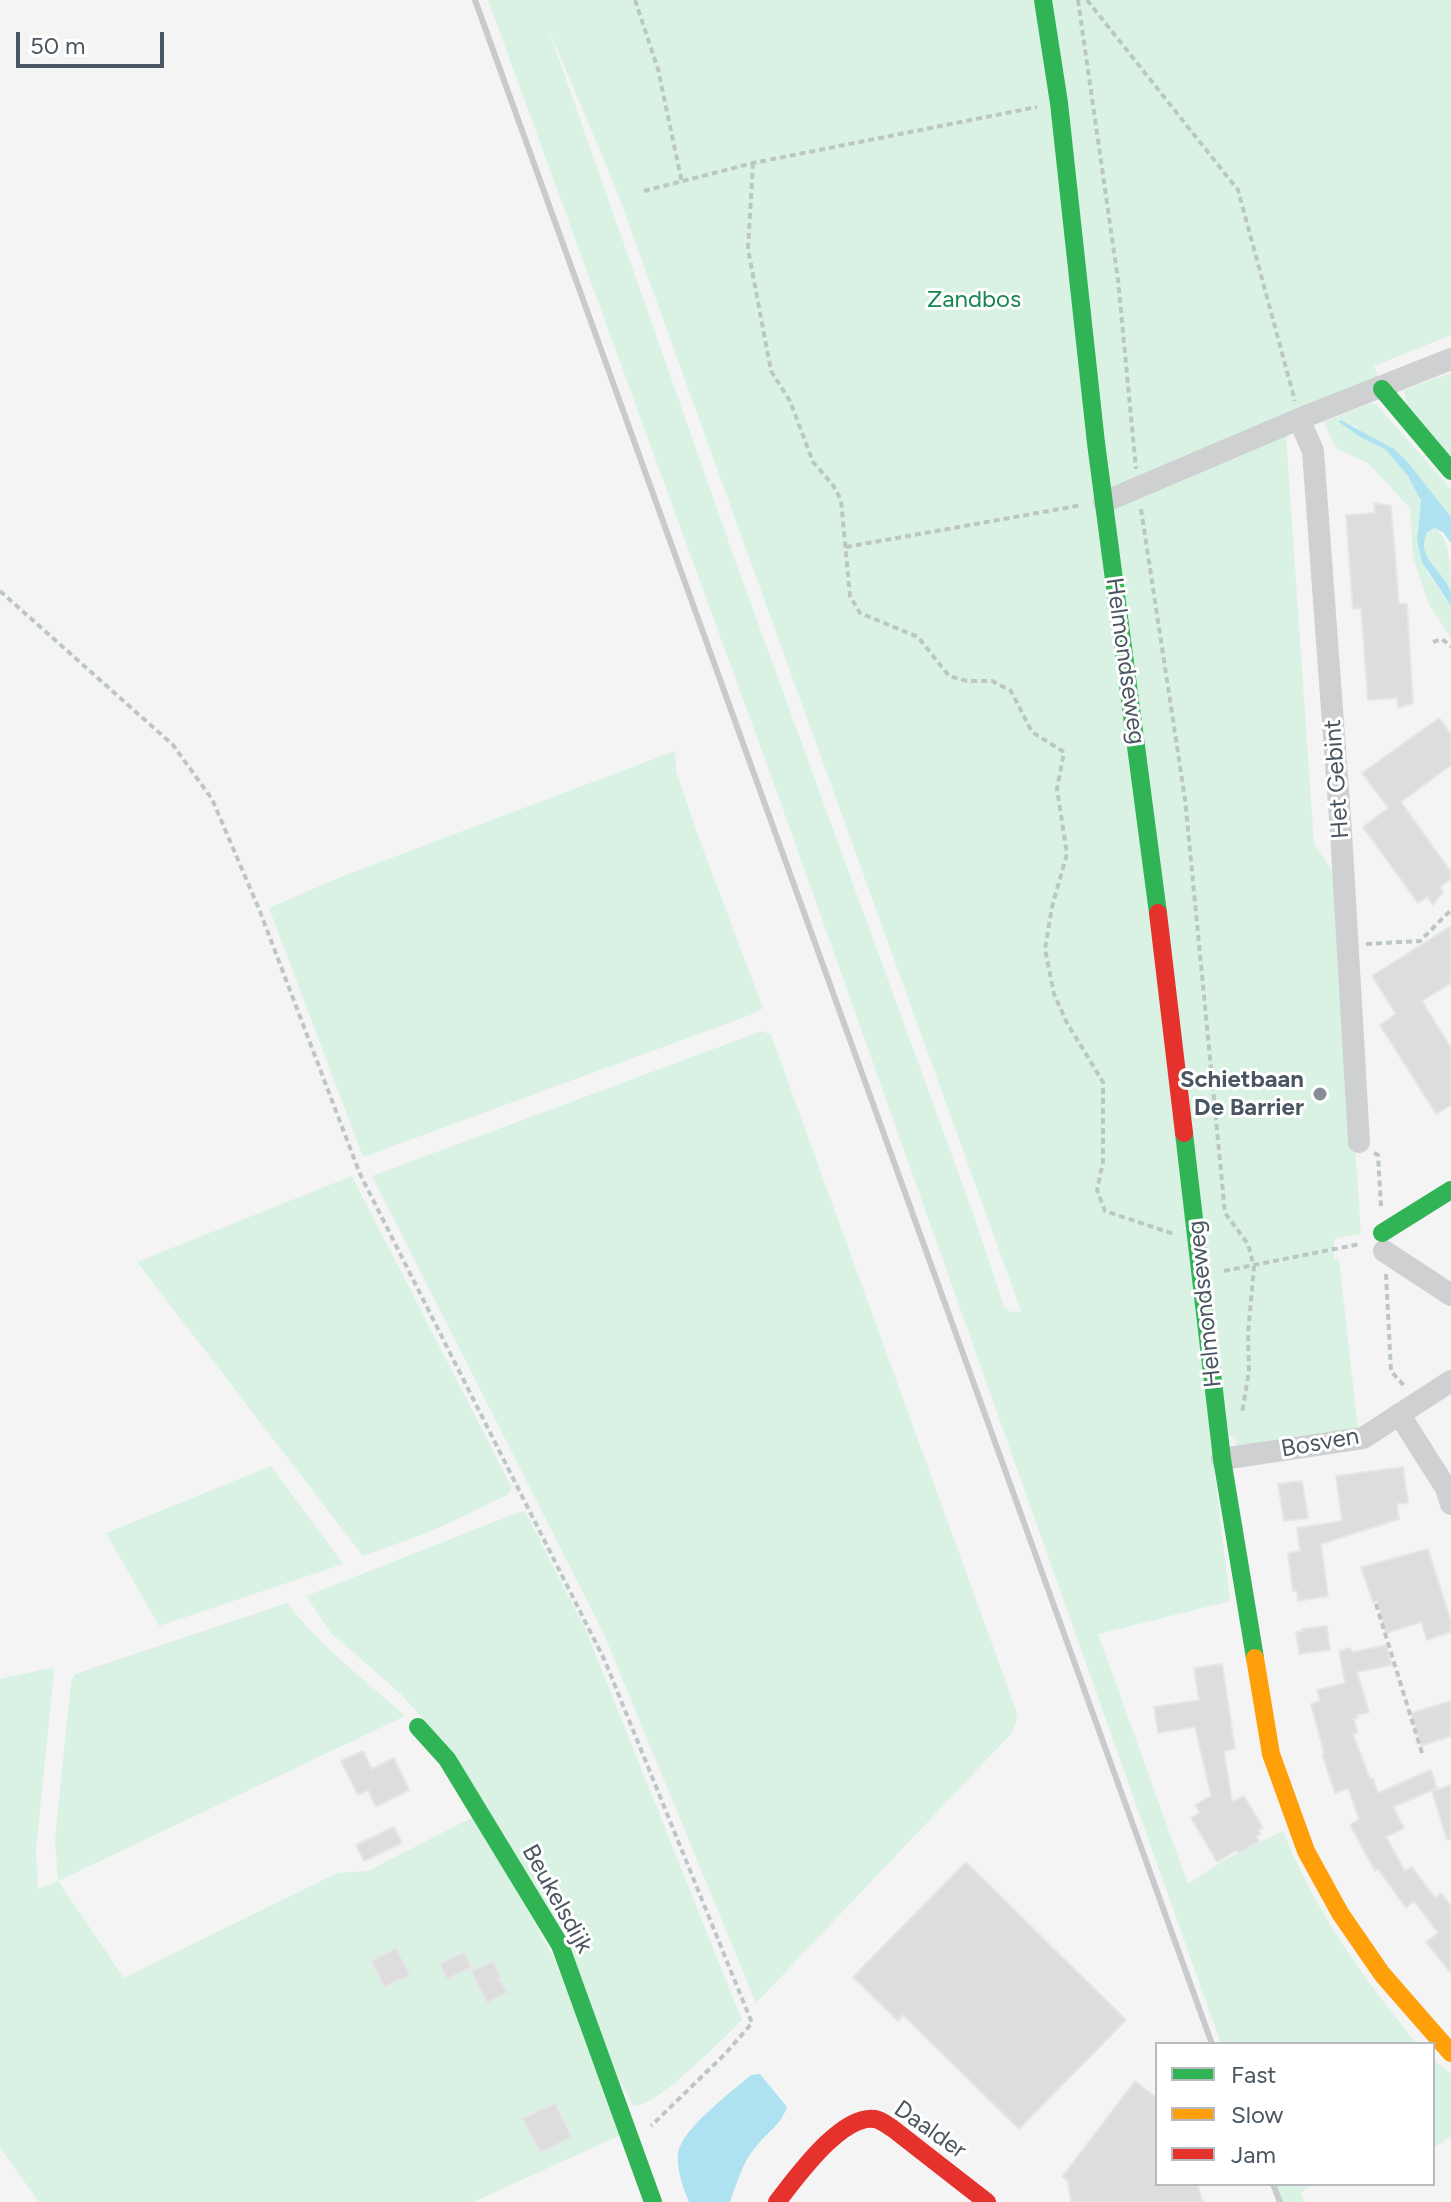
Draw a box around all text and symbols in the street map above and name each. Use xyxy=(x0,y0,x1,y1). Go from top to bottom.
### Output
scale bar xyxy=(20,16,168,66)
text: 50 m xyxy=(30,31,86,60)
park label: Zandbos xyxy=(927,286,1021,314)
street label: Helmondseweg xyxy=(1099,576,1151,746)
street label: Het Gebint xyxy=(1318,718,1356,840)
place label: Schietbaan De Barrier xyxy=(1180,1066,1304,1122)
marker: Schietbaan De Barrier xyxy=(1311,1085,1329,1103)
street label: Helmondseweg xyxy=(1182,1219,1228,1389)
street label: Bosven xyxy=(1279,1422,1361,1464)
street label: Beukelsdijk xyxy=(515,1840,599,1958)
legend xyxy=(1155,2042,1435,2186)
text: Fast xyxy=(1231,2060,1276,2089)
street label: Daalder xyxy=(888,2095,972,2165)
text: Slow xyxy=(1231,2100,1283,2129)
text: Jam xyxy=(1231,2140,1276,2169)

